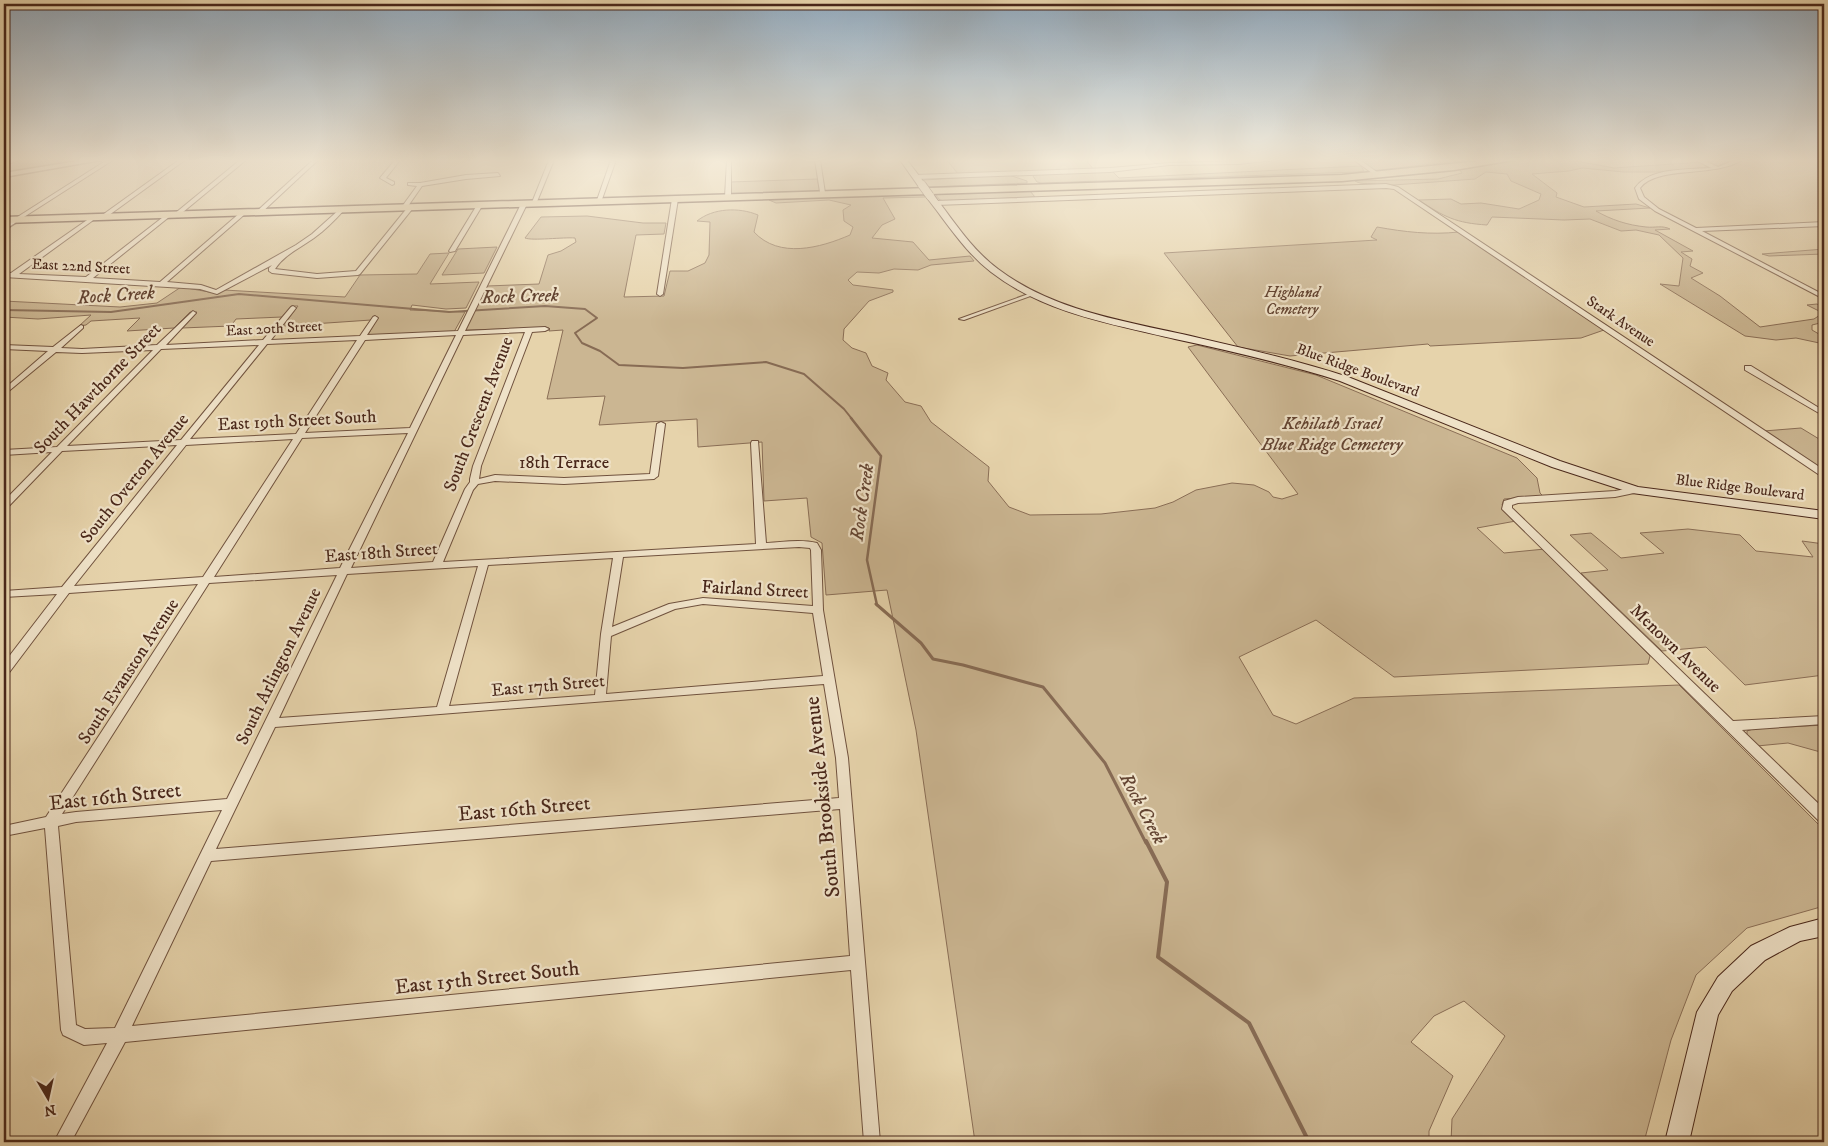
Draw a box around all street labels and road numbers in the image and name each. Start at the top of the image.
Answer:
street label: East 22nd Street [31,254,131,279]
street label: Stark Avenue [1583,292,1659,351]
street label: East 20th Street [225,316,323,341]
street label: South Hawthorne Street [29,318,166,459]
street label: South Crescent Avenue [439,334,519,495]
street label: Blue Ridge Boulevard [1294,339,1422,402]
street label: East 19th Street South [217,406,378,436]
street label: South Overton Avenue [76,409,194,548]
street label: 18th Terrace [519,452,609,474]
street label: Blue Ridge Boulevard [1675,470,1806,505]
street label: East 18th Street [324,538,439,568]
street label: Fairland Street [701,576,809,604]
street label: South Arlington Avenue [231,584,326,749]
street label: South Evanston Avenue [74,595,184,748]
street label: Menown Avenue [1625,600,1726,698]
street label: East 17th Street [490,670,606,702]
street label: South Brookside Avenue [799,695,846,899]
street label: East 16th Street [48,777,183,817]
street label: East 16th Street [457,790,591,828]
street label: East 15th Street South [393,955,581,1001]

